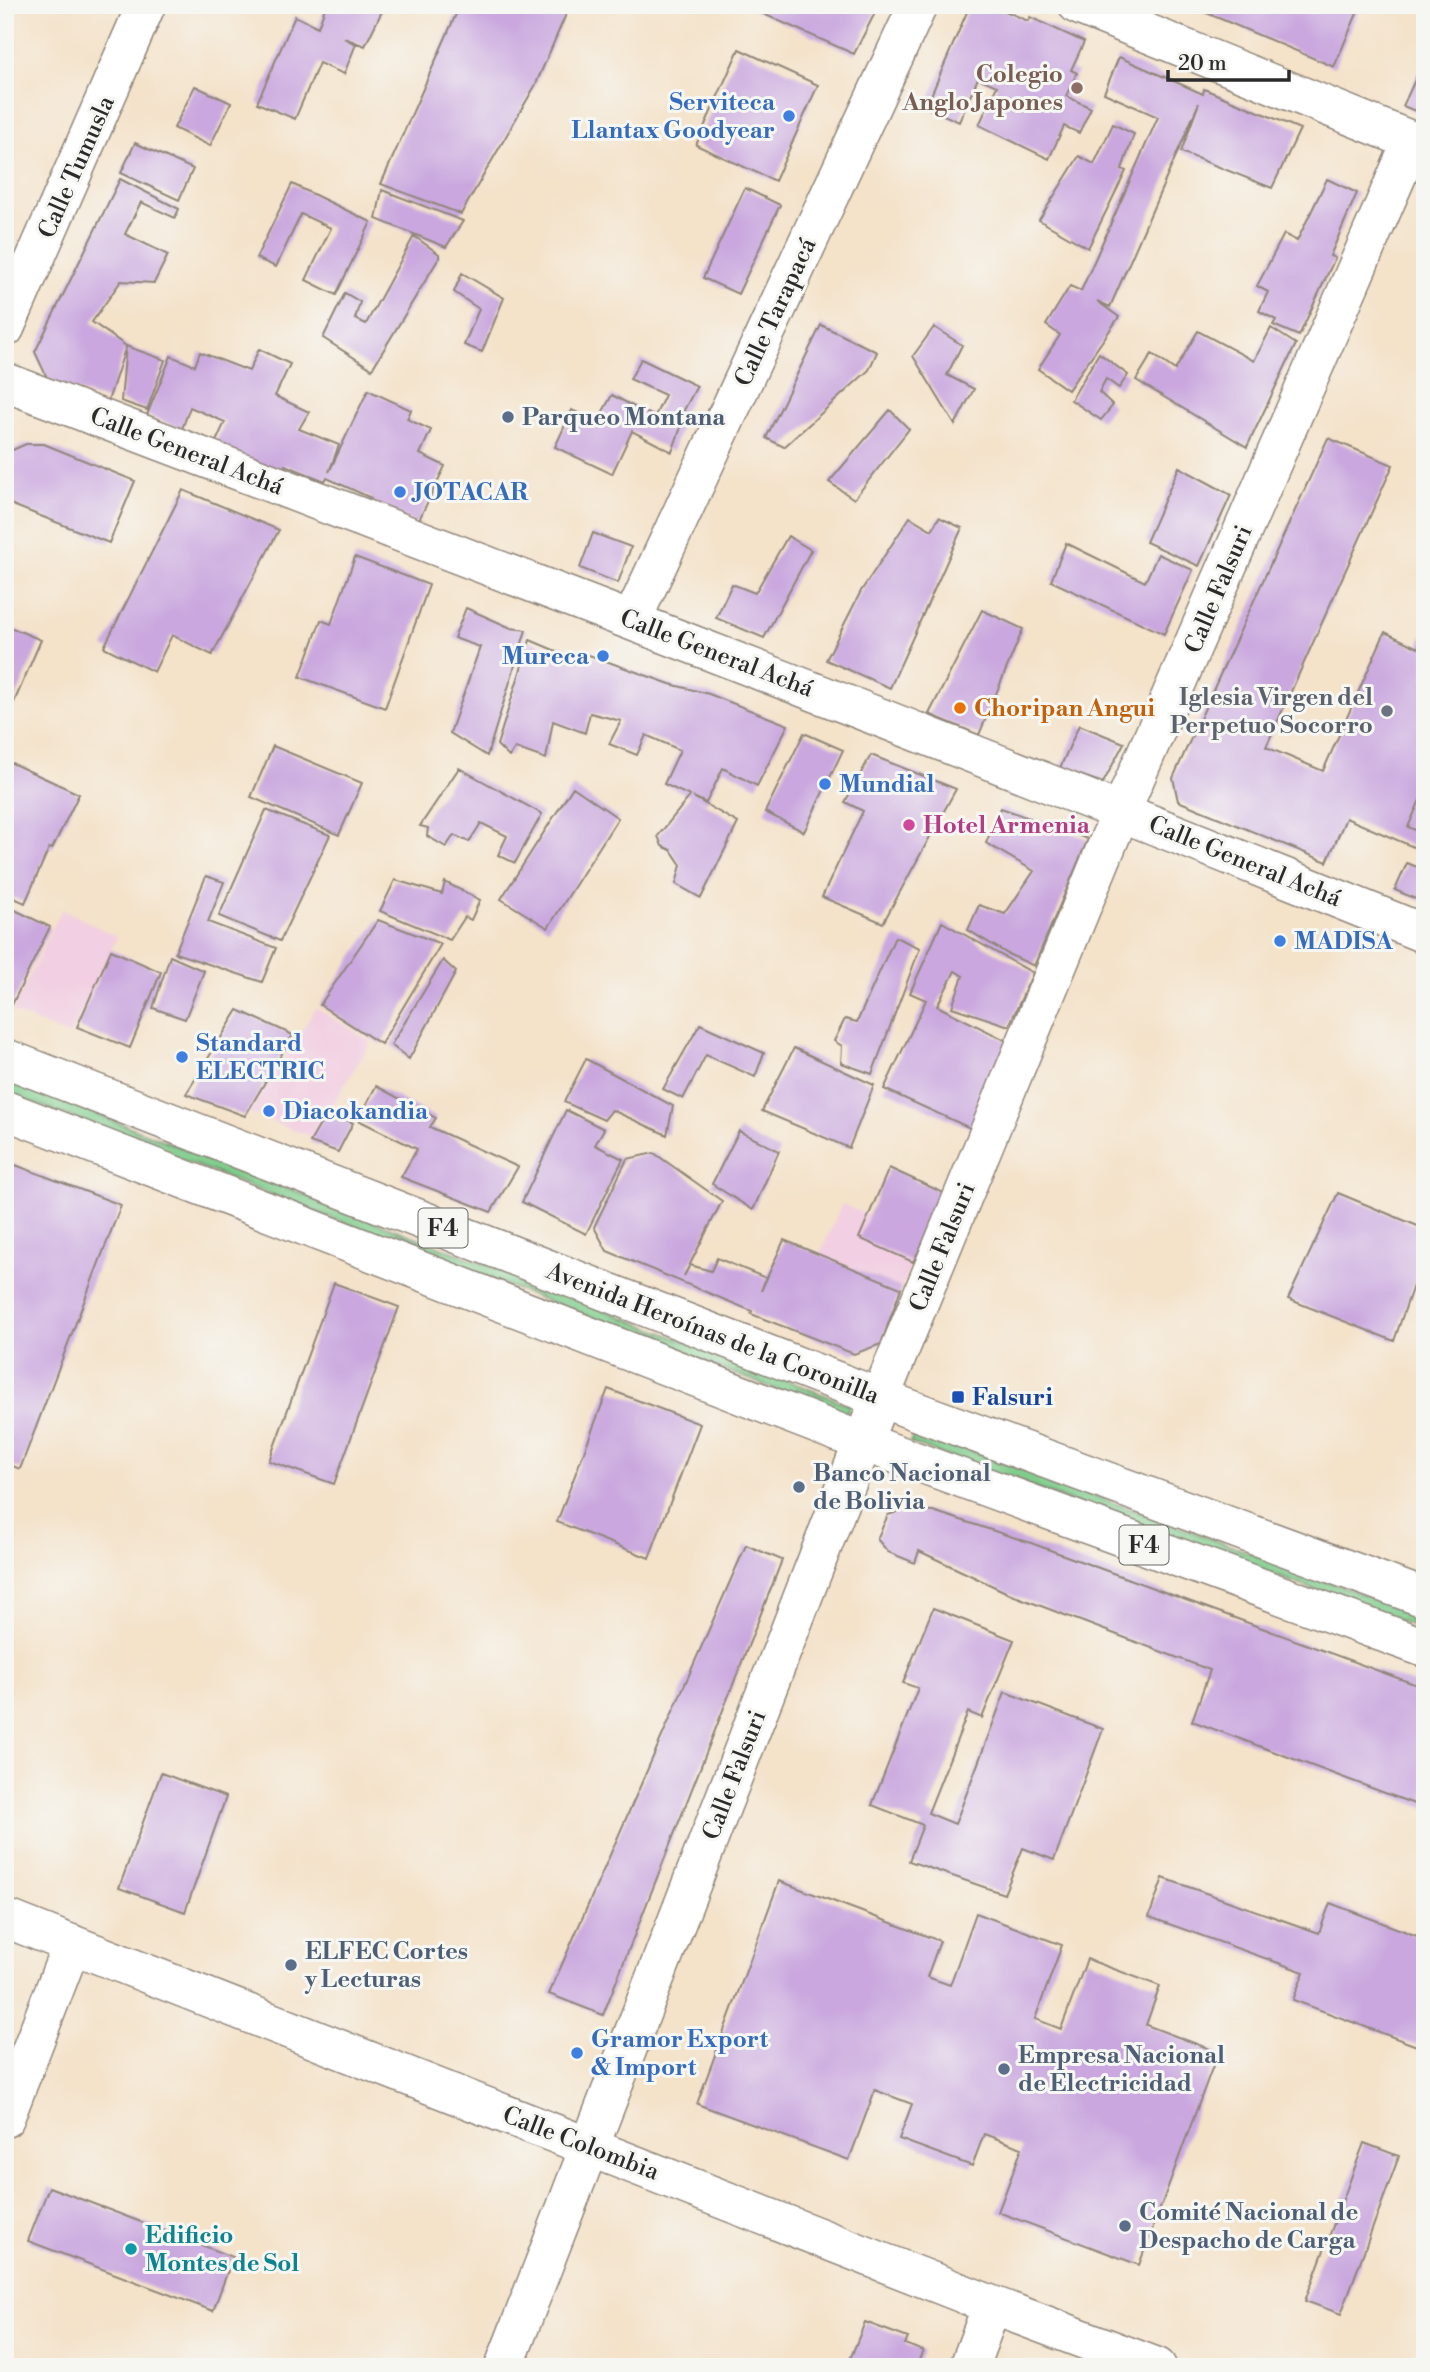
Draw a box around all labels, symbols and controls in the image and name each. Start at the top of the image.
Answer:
scale bar [1168,38,1288,82]
text: 20 m [1178,51,1227,77]
place label: Colegio Anglo Japones [901,60,1063,118]
marker: Colegio Anglo Japones [1069,80,1085,96]
place label: Serviteca Llantax Goodyear [571,88,776,146]
street label: Calle Tumusla [32,91,122,243]
marker: Serviteca Llantax Goodyear [781,108,797,124]
street label: Calle Tarapacá [728,233,824,391]
street label: Calle General Achá [86,401,288,503]
place label: Parqueo Montana [522,403,726,433]
marker: Parqueo Montana [500,409,516,425]
place label: JOTACAR [411,478,529,508]
marker: JOTACAR [392,484,408,500]
street label: Calle Falsuri [1178,521,1259,658]
street label: Calle General Achá [616,603,818,705]
place label: Mureca [502,642,590,672]
marker: Mureca [595,648,611,664]
place label: Iglesia Virgen del Perpetuo Socorro [1170,683,1373,741]
place label: Choripan Angui [974,694,1155,724]
marker: Choripan Angui [952,700,968,716]
marker: Iglesia Virgen del Perpetuo Socorro [1379,703,1395,719]
place label: Mundial [839,770,934,800]
marker: Mundial [817,776,833,792]
street label: Calle General Achá [1144,810,1346,915]
place label: Hotel Armenia [923,811,1091,841]
marker: Hotel Armenia [901,817,917,833]
place label: MADISA [1294,927,1393,957]
marker: MADISA [1272,933,1288,949]
place label: Standard ELECTRIC [196,1029,324,1087]
marker: Standard ELECTRIC [174,1049,190,1065]
place label: Diacokandia [283,1097,429,1127]
marker: Diacokandia [261,1103,277,1119]
street label: Calle Falsuri [903,1178,982,1316]
road number: F4 [418,1208,467,1247]
street label: Avenida Heroínas de la Coronilla [541,1256,884,1412]
place label: Falsuri [972,1383,1053,1413]
marker: Falsuri [950,1389,966,1405]
place label: Banco Nacional de Bolivia [813,1459,991,1517]
marker: Banco Nacional de Bolivia [791,1479,807,1495]
road number: F4 [1120,1526,1168,1564]
street label: Calle Falsuri [696,1706,773,1844]
place label: ELFEC Cortes y Lecturas [304,1937,468,1995]
marker: ELFEC Cortes y Lecturas [283,1957,299,1973]
place label: Gramor Export & Import [591,2025,769,2083]
place label: Empresa Nacional de Electricidad [1018,2041,1225,2099]
marker: Gramor Export & Import [569,2045,585,2061]
marker: Empresa Nacional de Electricidad [996,2061,1012,2077]
street label: Calle Colombia [498,2100,664,2188]
place label: Comité Nacional de Despacho de Carga [1139,2198,1358,2256]
marker: Comité Nacional de Despacho de Carga [1117,2218,1133,2234]
place label: Edificio Montes de Sol [145,2221,299,2279]
marker: Edificio Montes de Sol [123,2241,139,2257]

